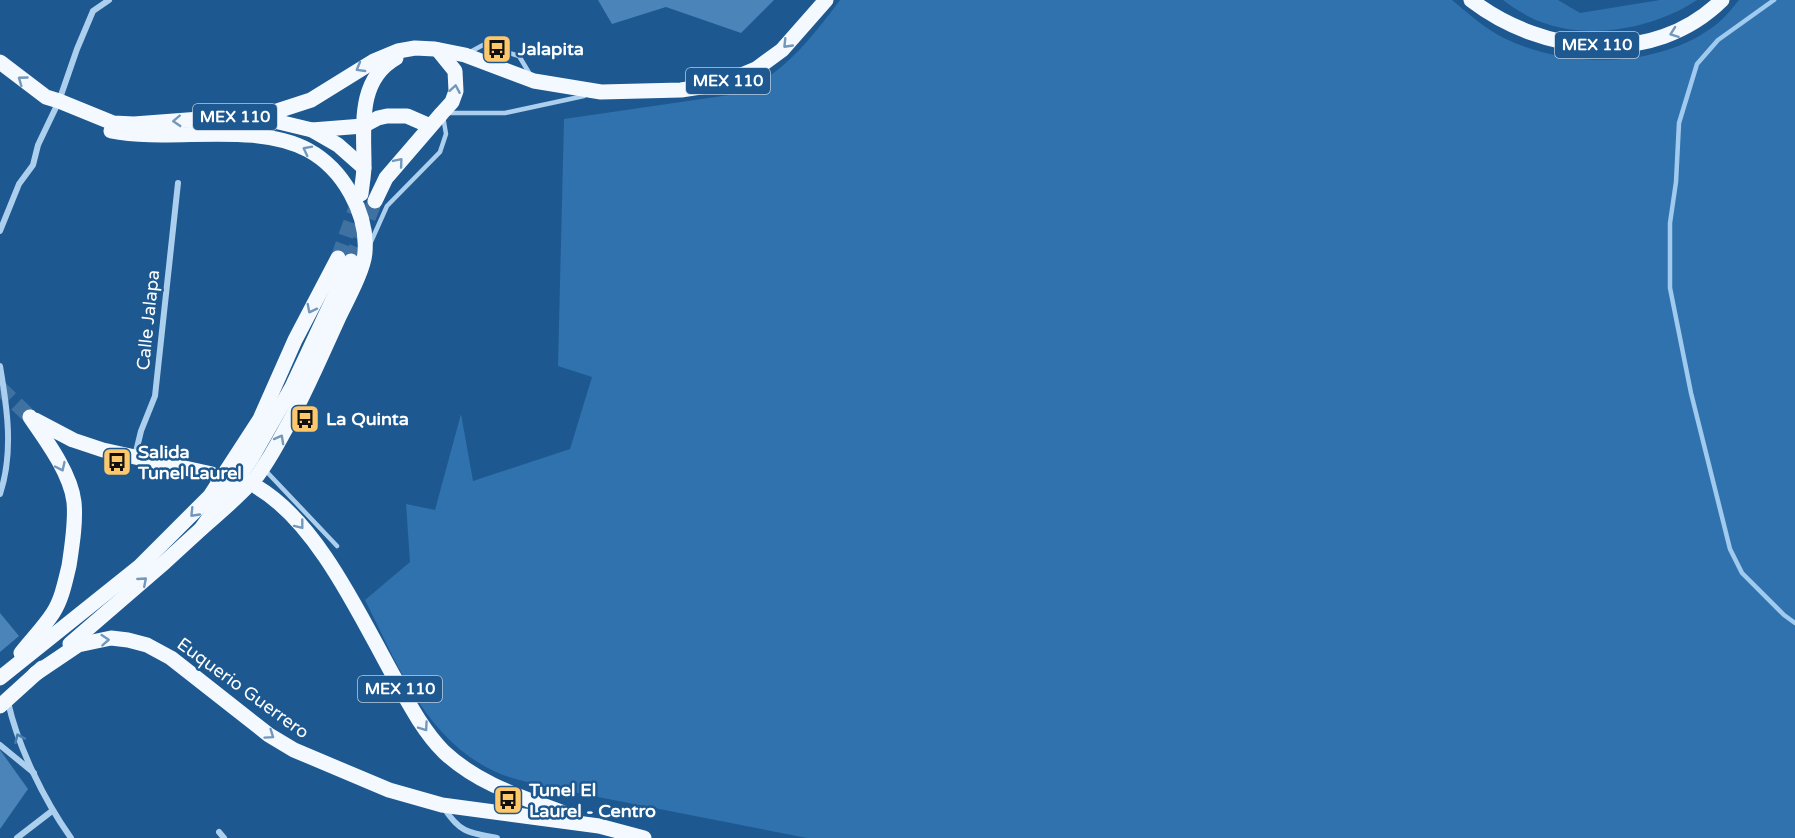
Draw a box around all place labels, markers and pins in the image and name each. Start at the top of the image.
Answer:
bus stop icon: Jalapita [481,33,513,65]
place label: Jalapita [517,38,584,60]
bus stop icon: La Quinta [289,403,321,435]
place label: La Quinta [326,408,409,430]
place label: Salida Tunel Laurel [137,441,242,484]
bus stop icon: Salida Tunel Laurel [101,446,133,478]
place label: Tunel El Laurel - Centro [528,779,656,822]
bus stop icon: Tunel El Laurel - Centro [492,784,524,816]

